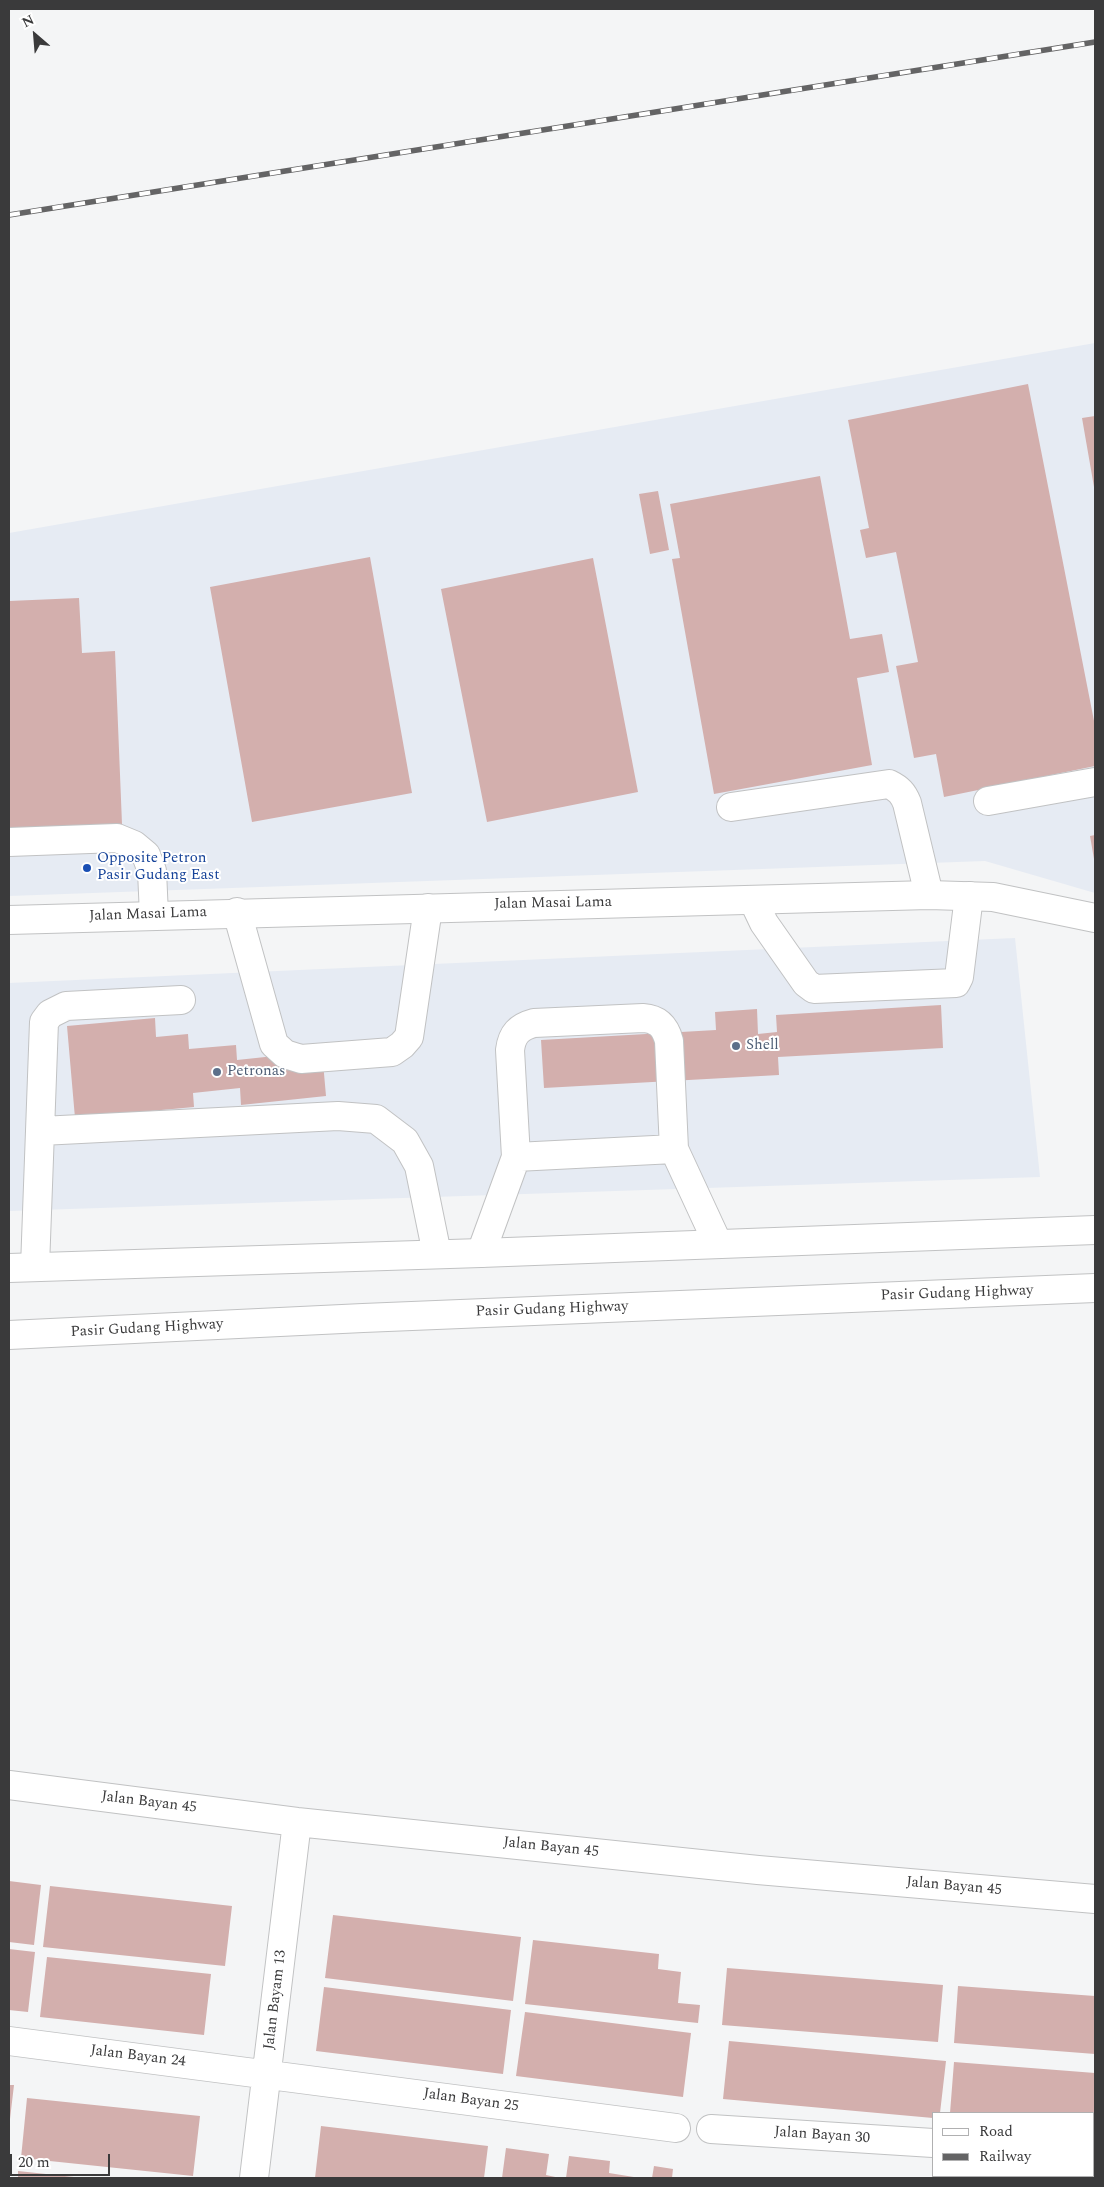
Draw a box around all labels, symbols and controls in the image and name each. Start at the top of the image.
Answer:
text: N [18,9,38,33]
north arrow [10,10,60,60]
place label: Opposite Petron Pasir Gudang East [97,850,219,885]
marker: Opposite Petron Pasir Gudang East [81,862,93,874]
street label: Jalan Masai Lama [494,894,612,914]
street label: Jalan Masai Lama [89,904,207,926]
place label: Shell [746,1037,779,1055]
marker: Shell [730,1040,742,1052]
place label: Petronas [227,1063,286,1081]
marker: Petronas [211,1066,223,1078]
street label: Pasir Gudang Highway [880,1282,1034,1306]
street label: Pasir Gudang Highway [475,1298,629,1322]
street label: Pasir Gudang Highway [70,1316,224,1342]
street label: Jalan Bayan 45 [100,1788,198,1818]
street label: Jalan Bayan 45 [502,1834,600,1862]
street label: Jalan Bayan 45 [905,1874,1003,1900]
street label: Jalan Bayam 13 [261,1949,291,2051]
street label: Jalan Bayan 24 [89,2042,187,2072]
street label: Jalan Bayan 25 [422,2085,520,2117]
legend [932,2112,1094,2177]
text: Road [979,2120,1013,2143]
street label: Jalan Bayan 30 [773,2124,871,2148]
scale bar [12,2144,112,2176]
text: Railway [979,2145,1031,2168]
text: 20 m [18,2151,50,2174]

